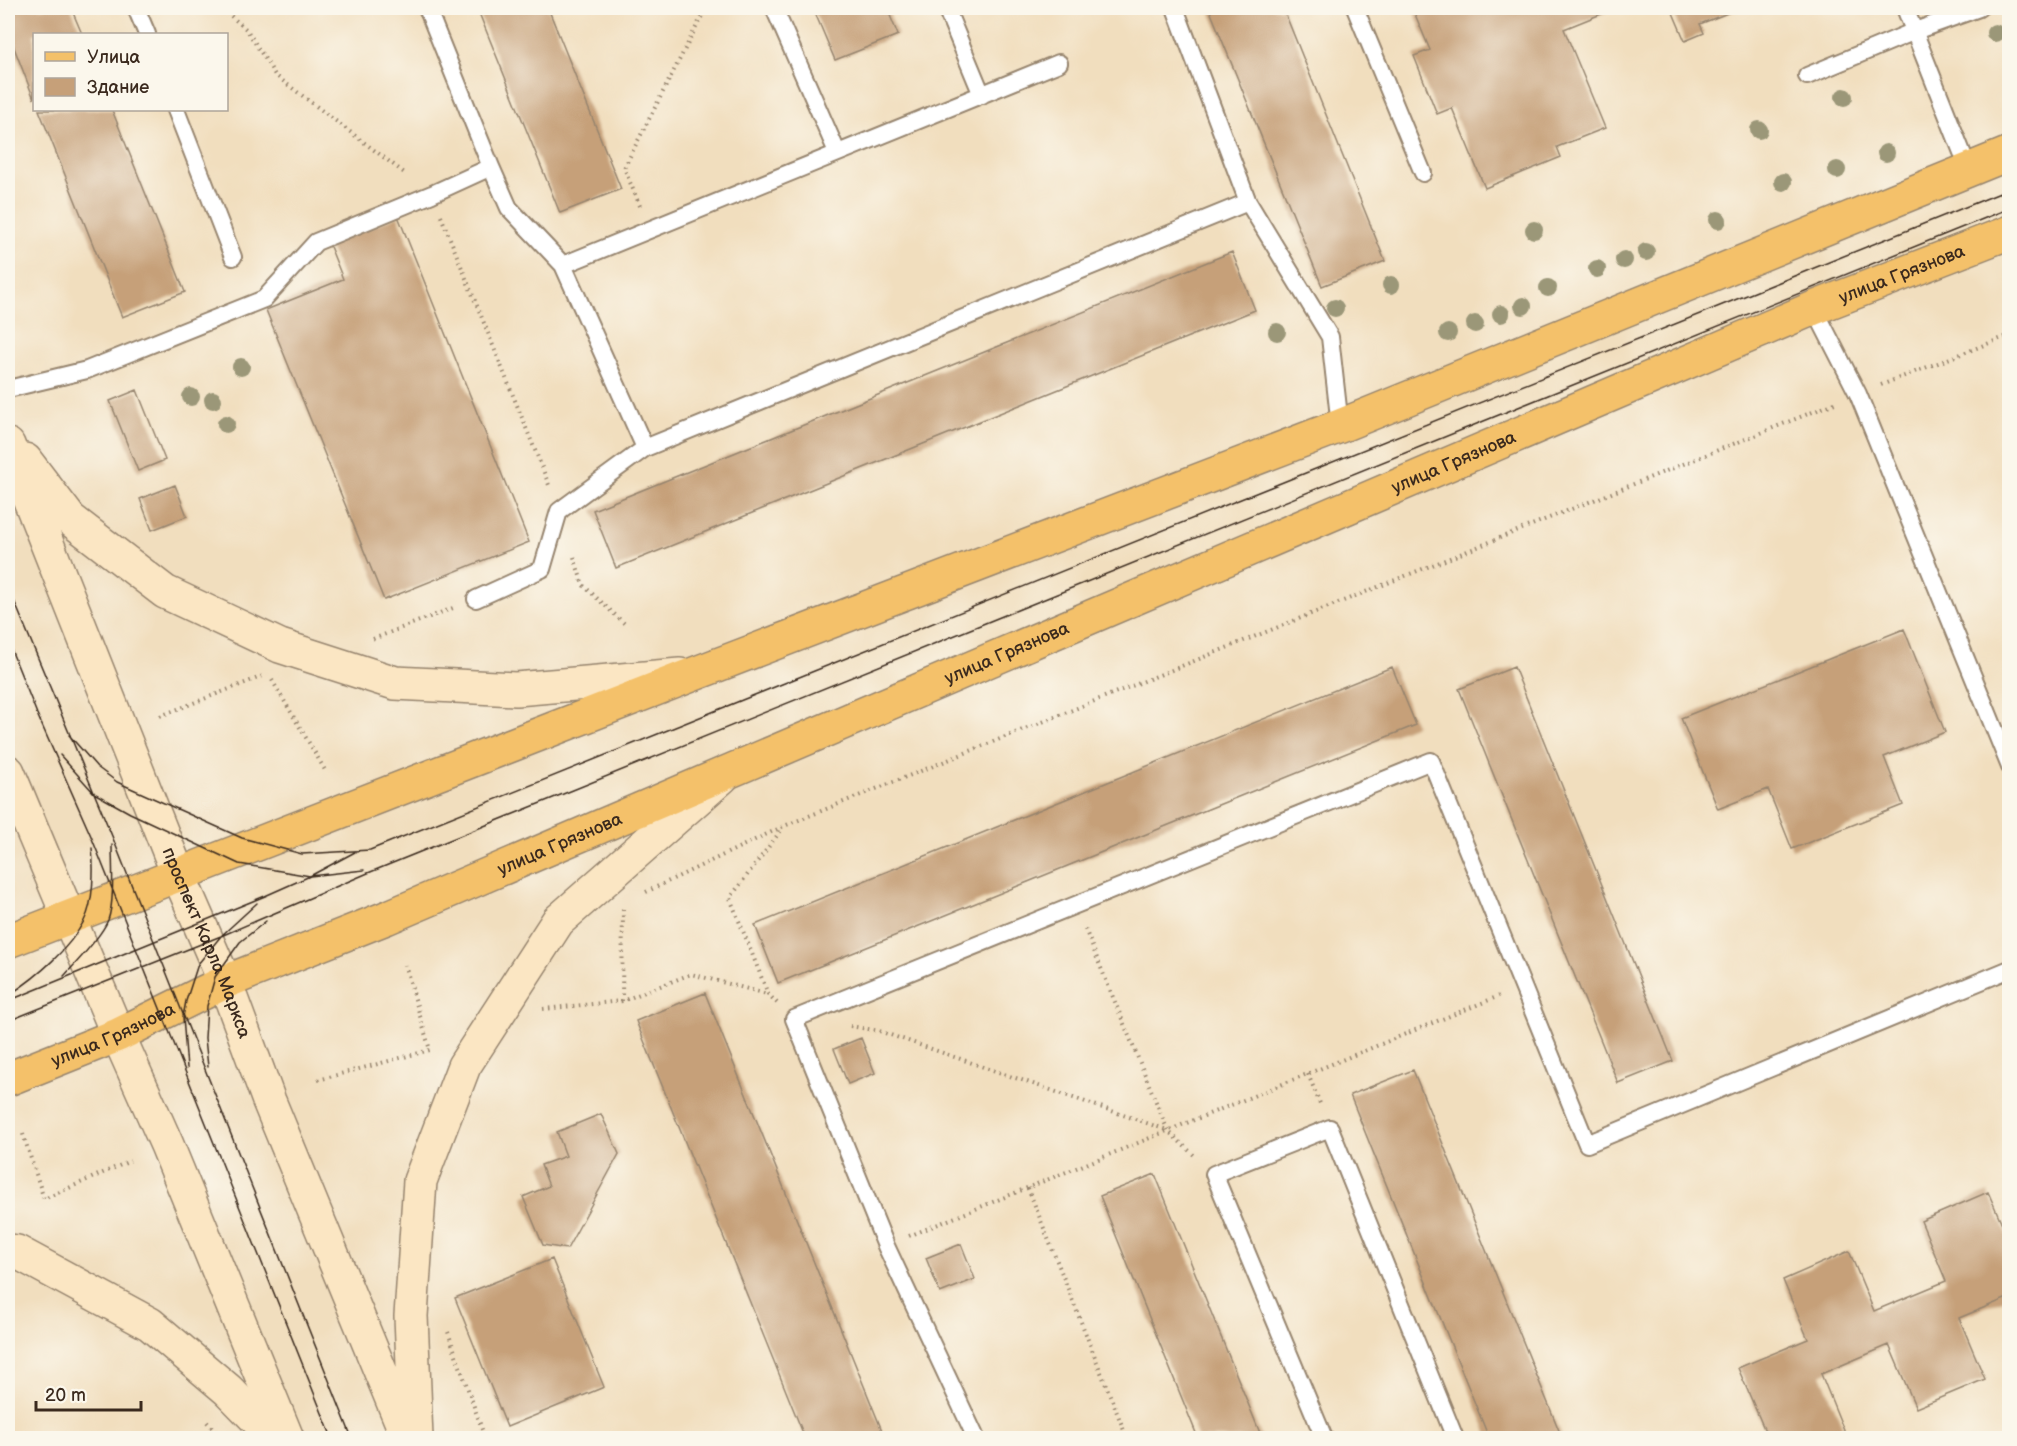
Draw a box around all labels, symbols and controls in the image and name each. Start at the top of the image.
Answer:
legend [33,33,228,111]
text: Улица [87,47,141,68]
text: Здание [87,77,149,98]
street label: улица Грязнова [1836,240,1968,308]
street label: улица Грязнова [1388,426,1519,498]
street label: улица Грязнова [941,617,1072,689]
street label: улица Грязнова [495,808,626,880]
street label: проспект Карла Маркса [158,844,255,1042]
street label: улица Грязнова [48,998,179,1072]
scale bar [36,1374,141,1412]
text: 20 m [45,1385,86,1406]

